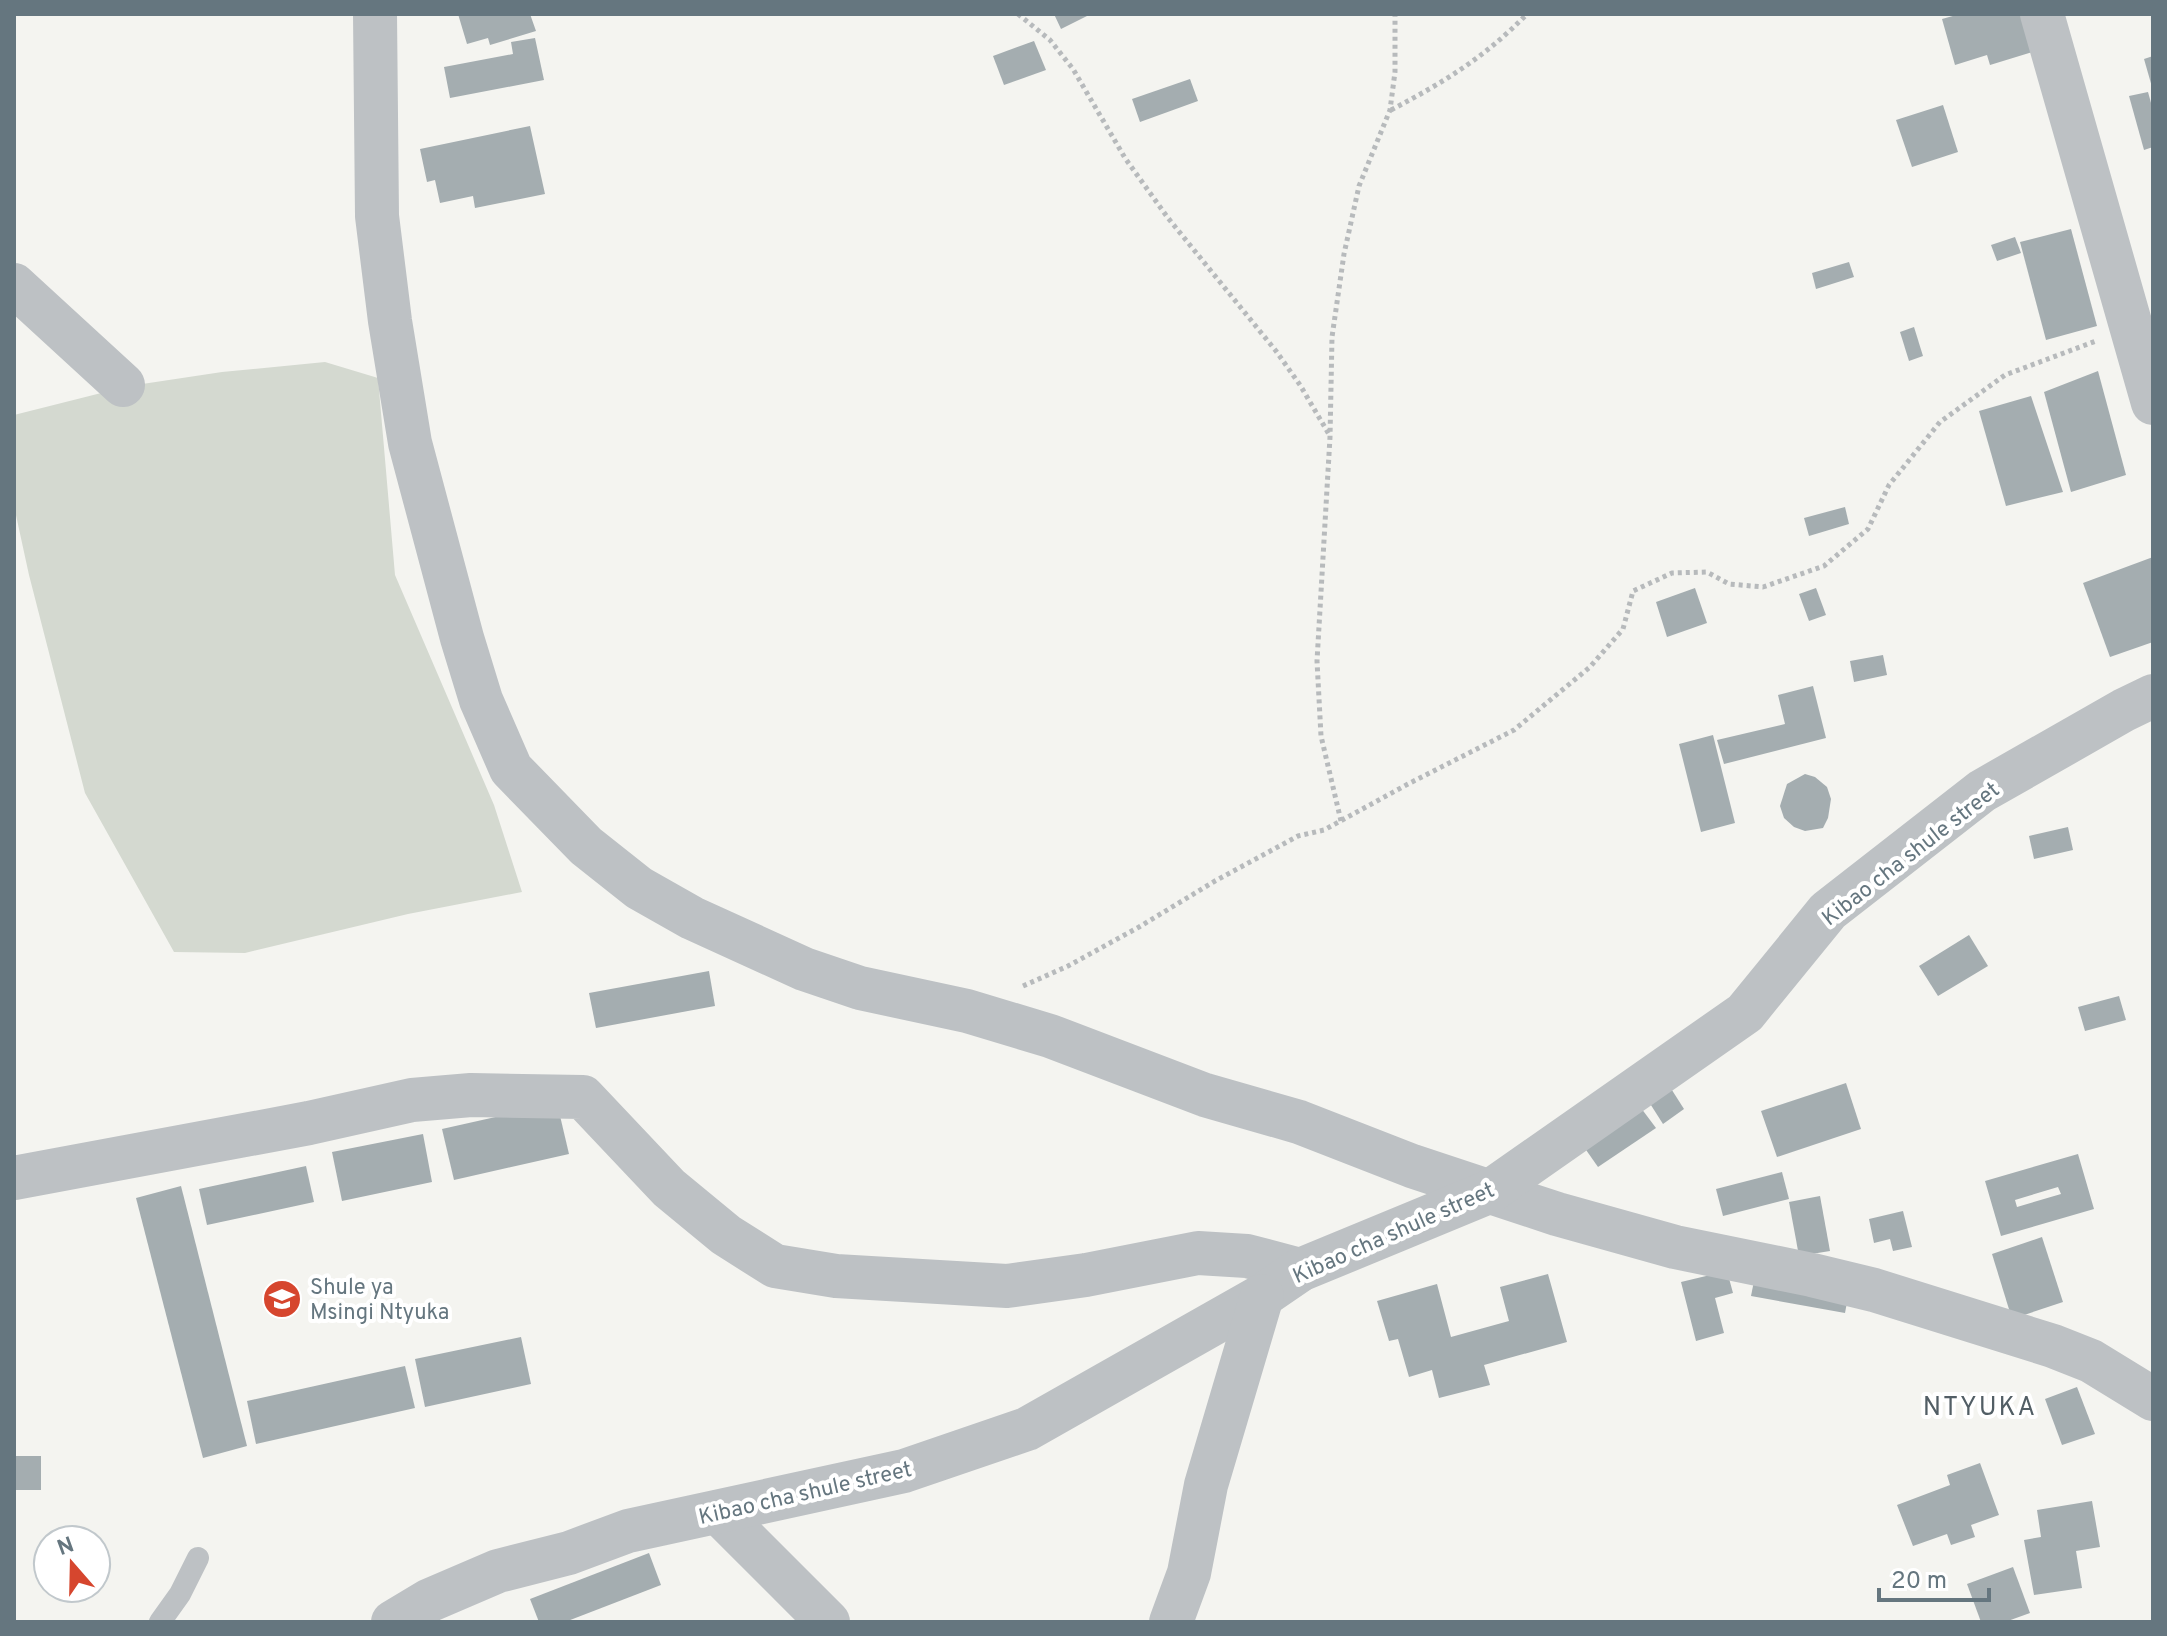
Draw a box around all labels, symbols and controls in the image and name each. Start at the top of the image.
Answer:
street label: Kibao cha shule street [1817,777,2006,933]
street label: Kibao cha shule street [1289,1178,1499,1291]
place label: Shule ya Msingi Ntyuka [310,1275,449,1327]
school or university icon: Shule ya Msingi Ntyuka [261,1278,303,1320]
district label: NTYUKA [1923,1392,2037,1425]
street label: Kibao cha shule street [696,1457,915,1532]
north arrow [32,1524,112,1604]
text: N [54,1532,78,1563]
scale bar [1879,1552,1989,1602]
text: 20 m [1891,1567,1947,1597]

